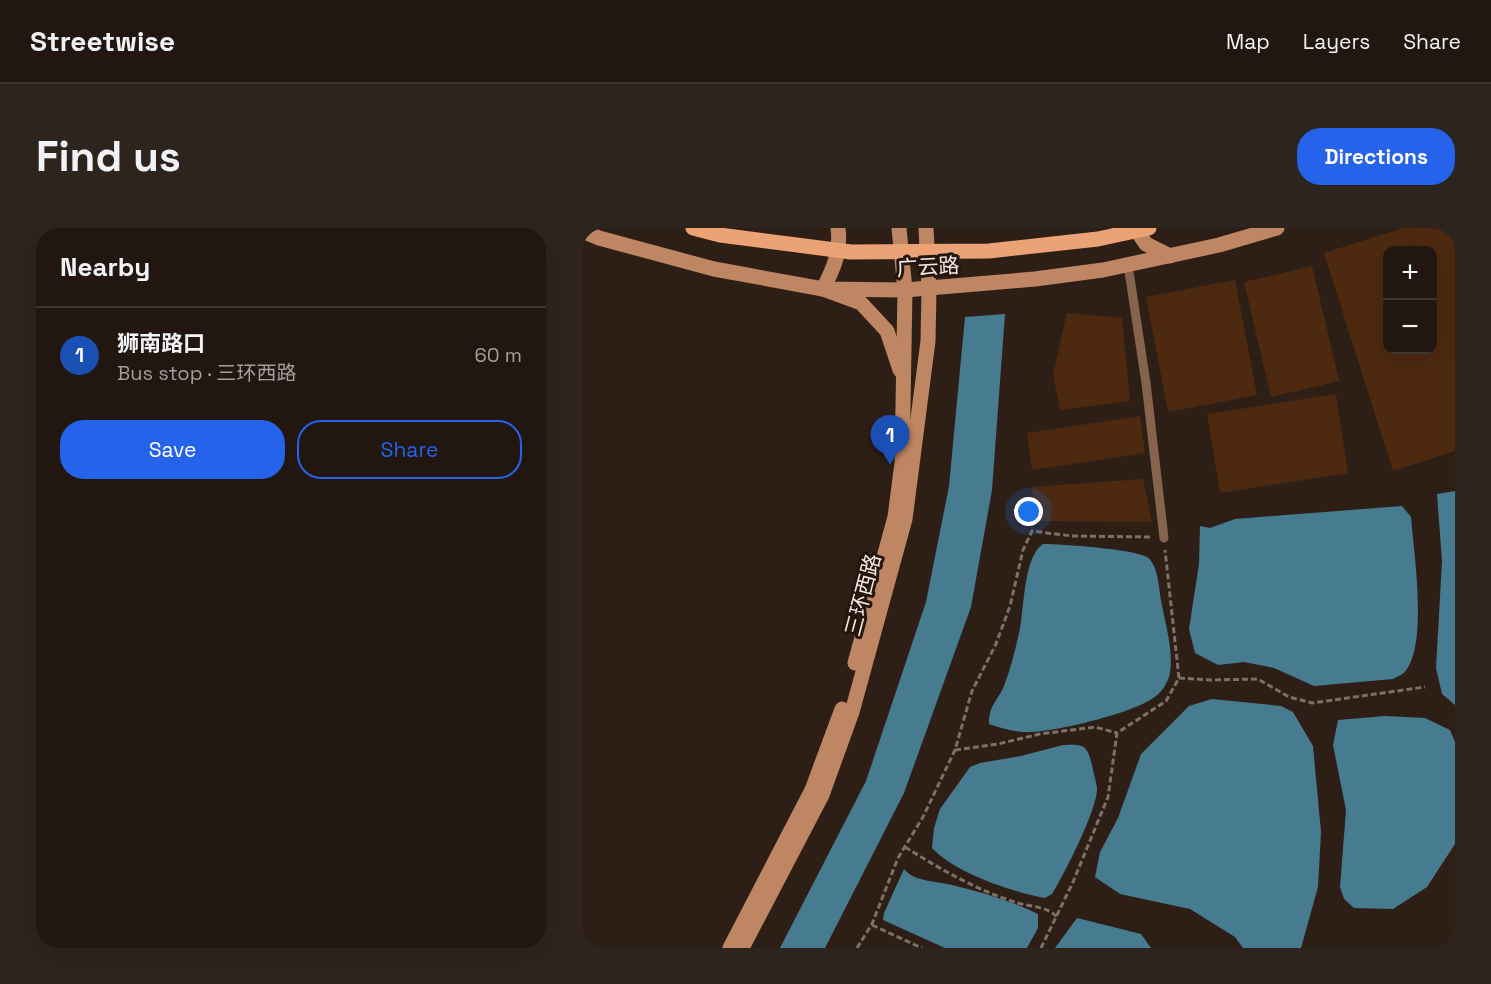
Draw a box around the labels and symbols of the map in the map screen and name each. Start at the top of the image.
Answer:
street label: 广云路 [896,251,960,282]
pin: 1 [870,416,910,465]
your location [1014,497,1043,526]
street label: 三环西路 [839,551,886,639]

